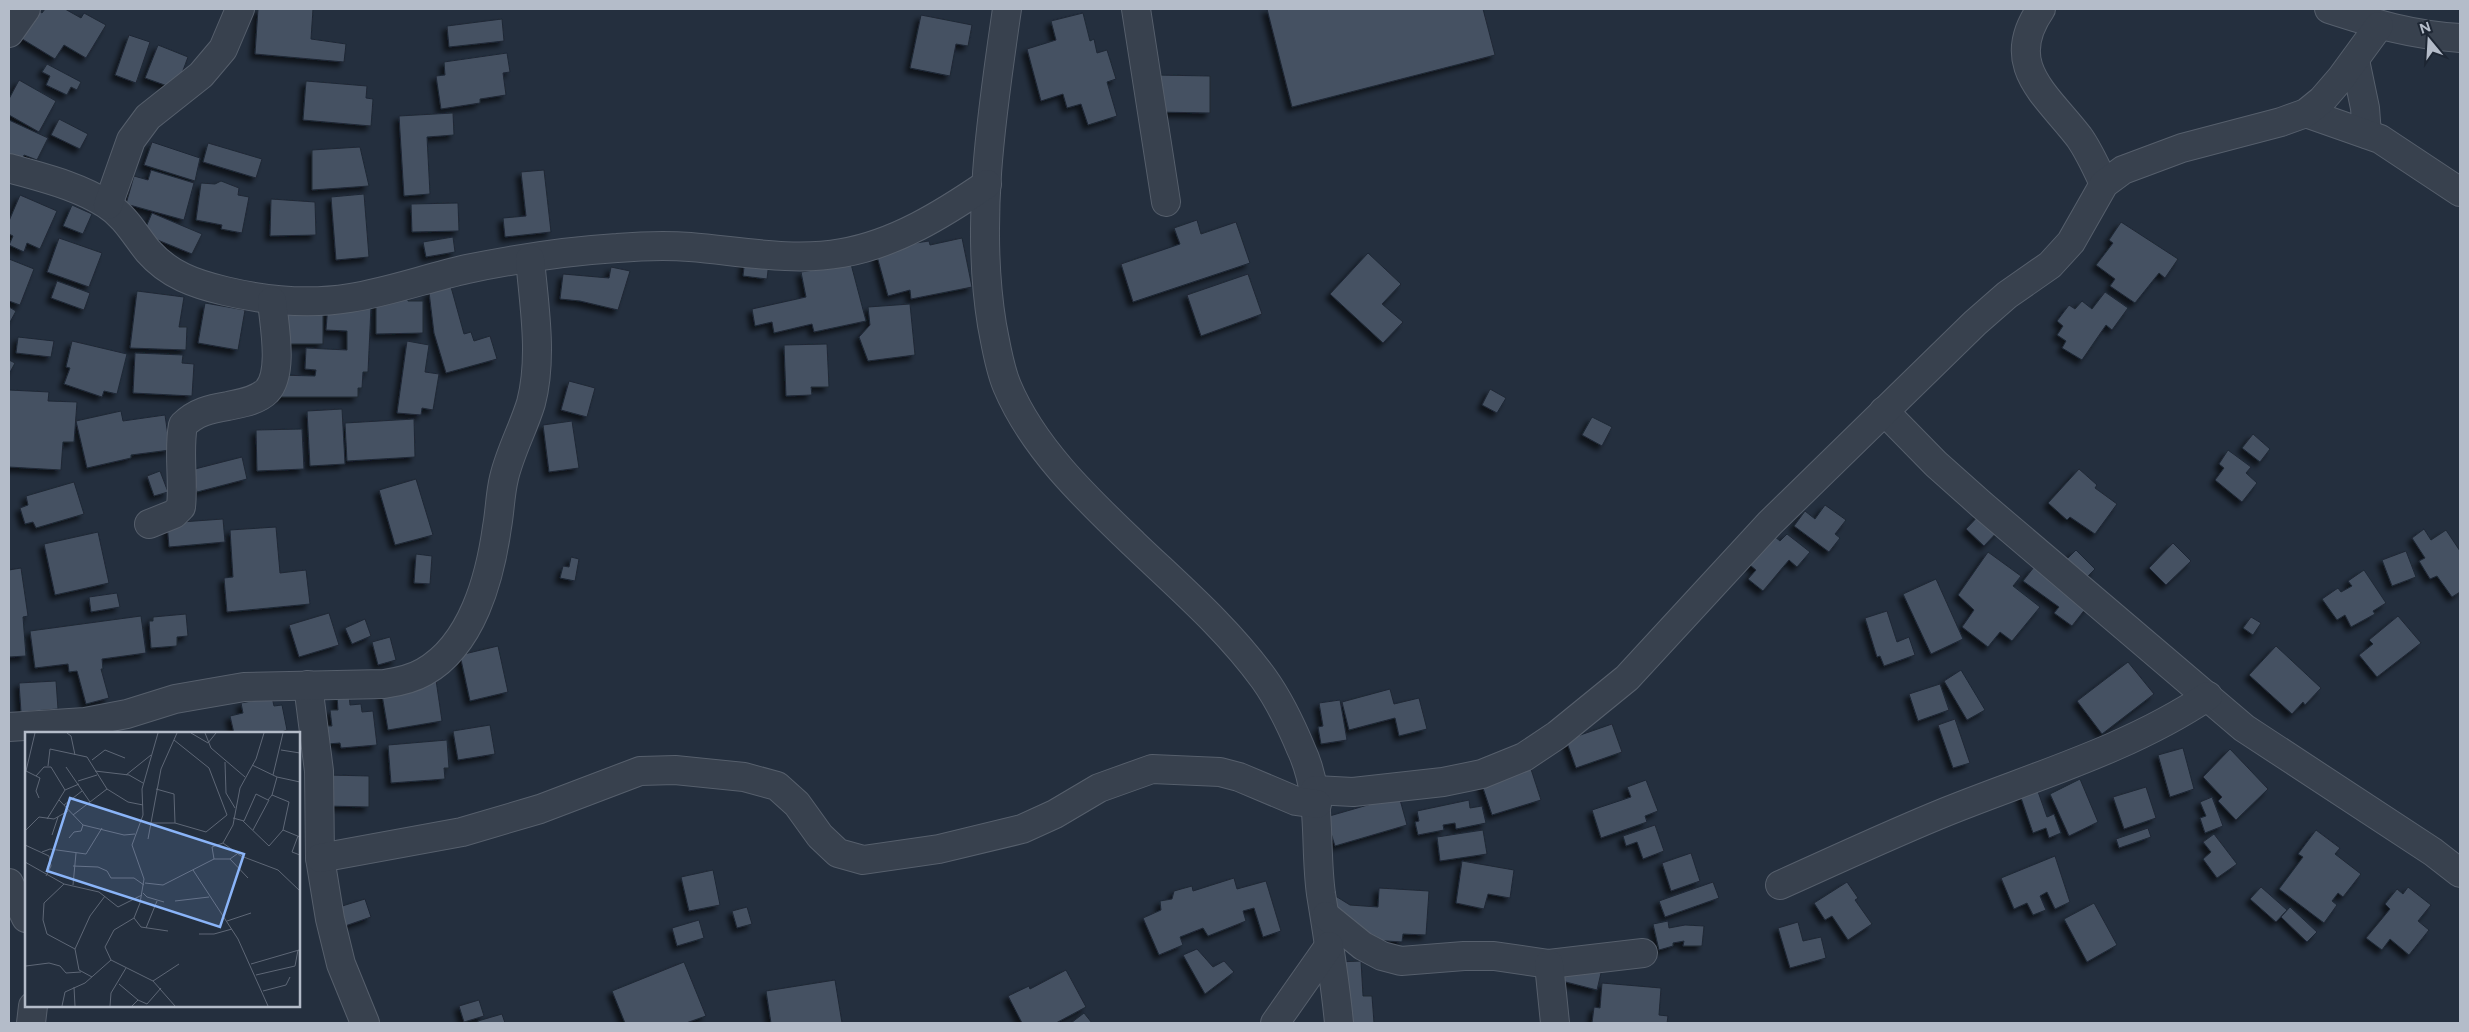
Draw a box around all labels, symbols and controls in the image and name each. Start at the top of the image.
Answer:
north arrow [2404,15,2454,65]
text: N [2417,18,2433,38]
inset map [25,732,300,1007]

